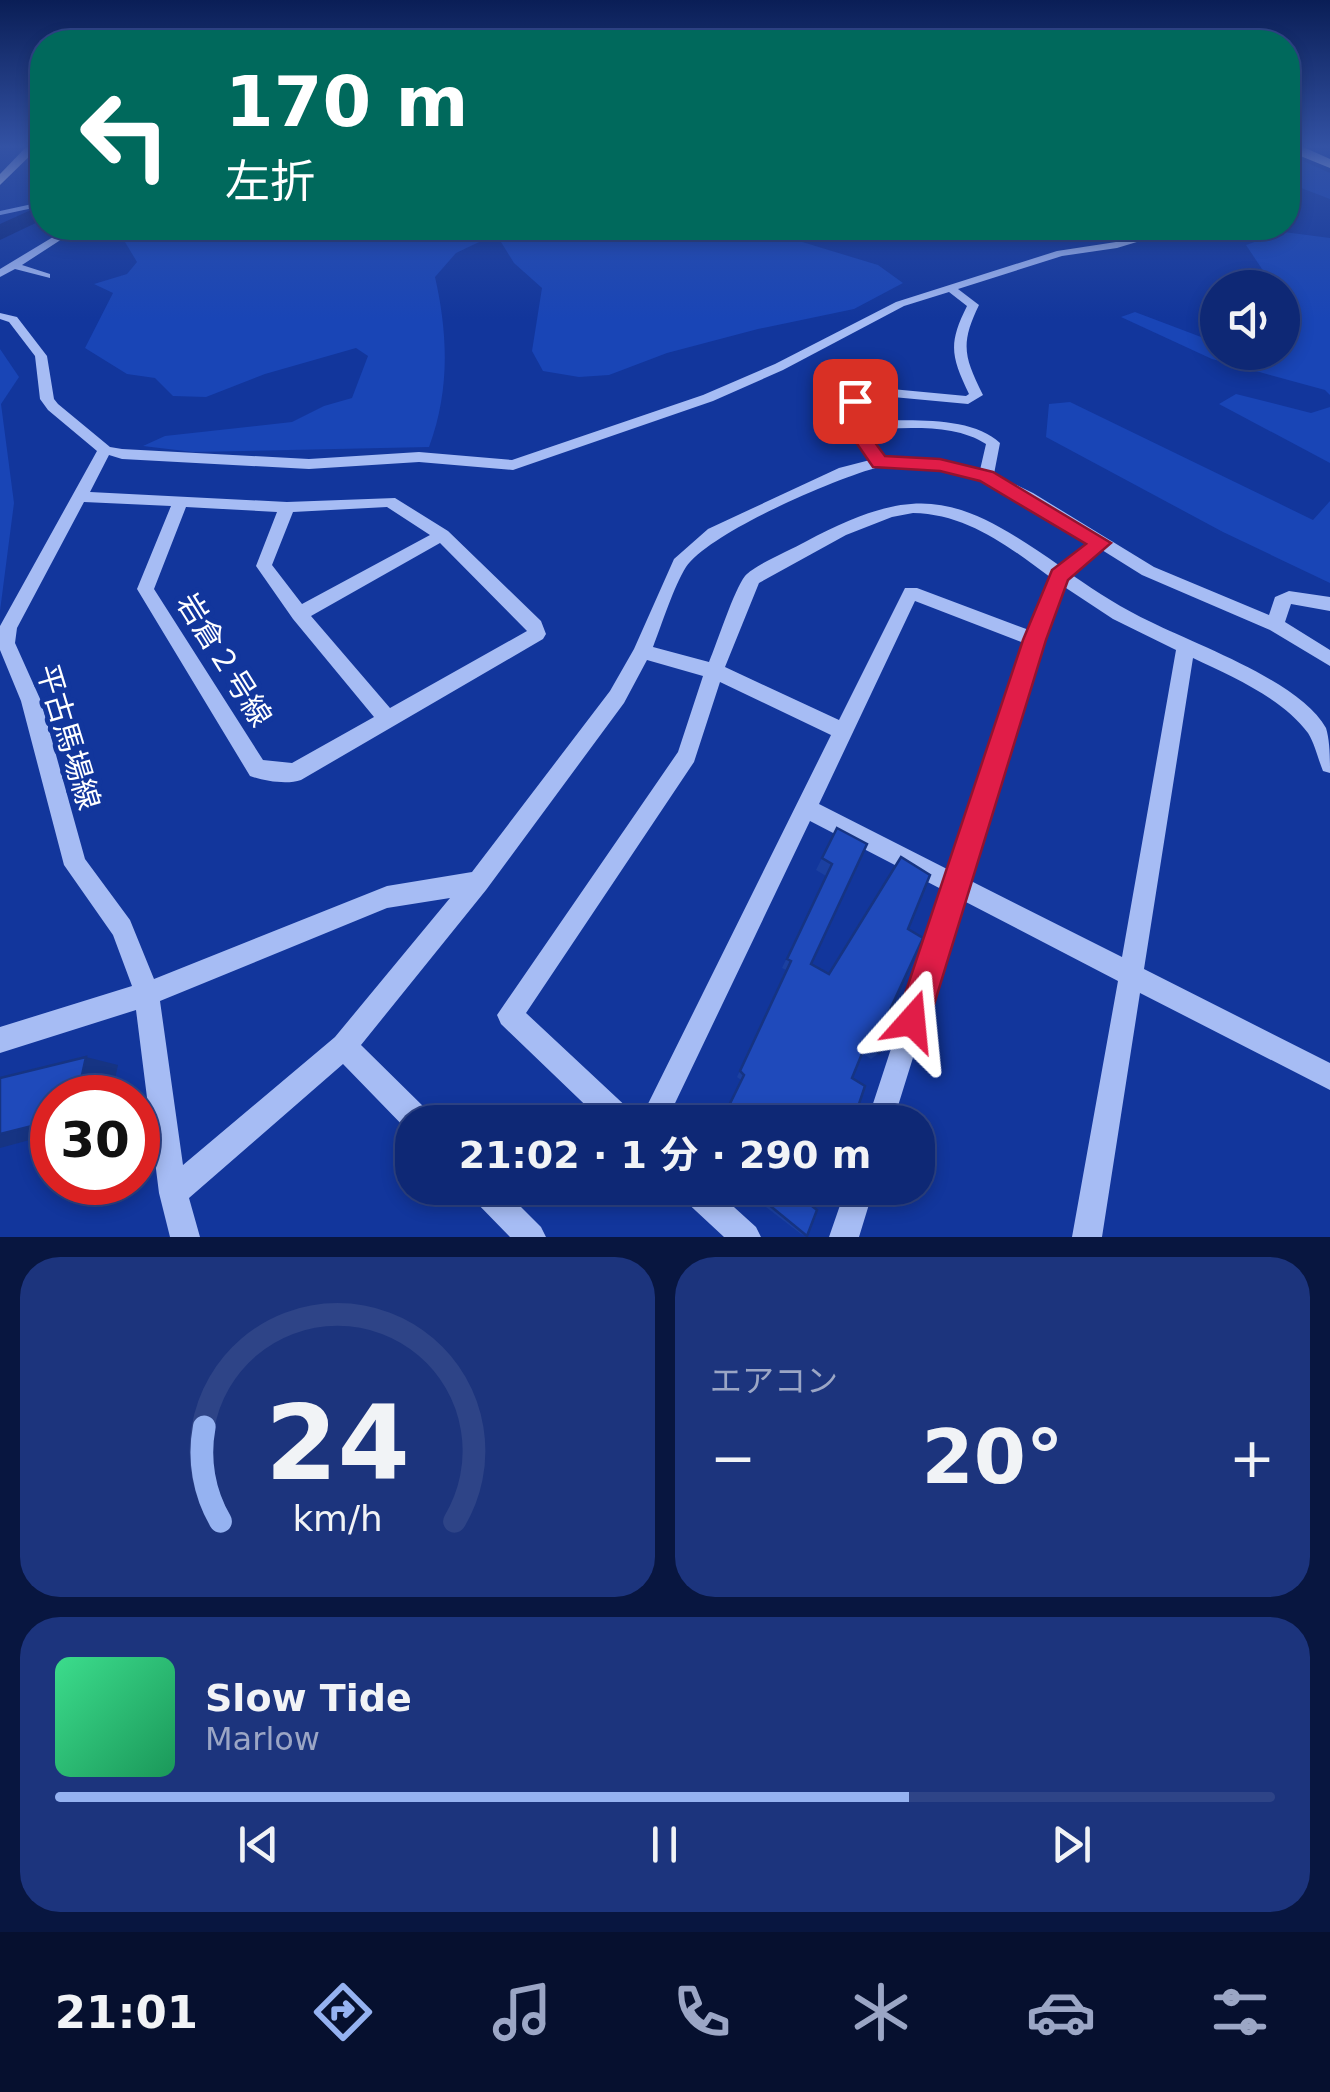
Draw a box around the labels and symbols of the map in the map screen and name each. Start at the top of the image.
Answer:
pin [813,359,898,444]
street label: 岩倉２号線 [170,587,279,733]
street label: 平古馬場線 [30,660,107,814]
position arrow [860,969,964,1073]
speed limit sign: 30 [30,1075,160,1205]

